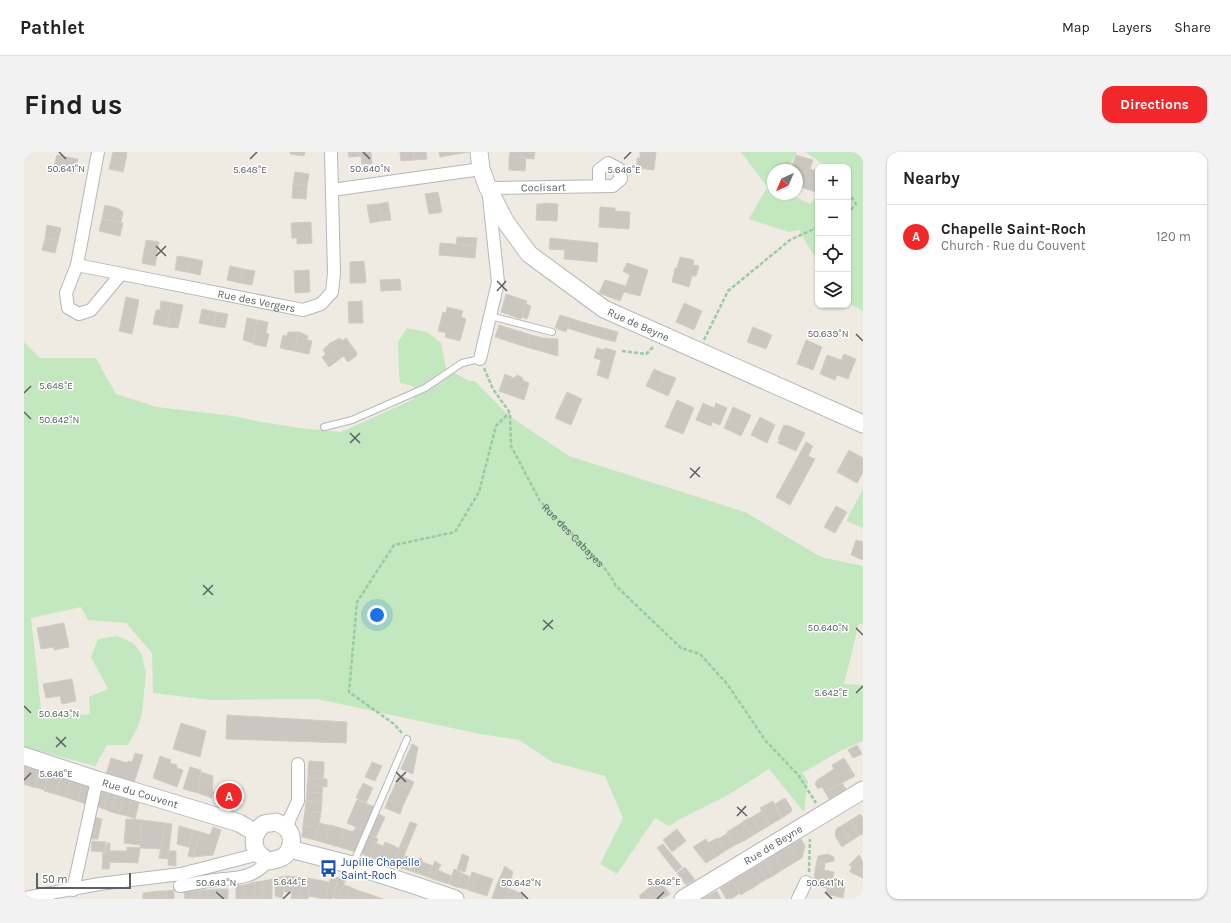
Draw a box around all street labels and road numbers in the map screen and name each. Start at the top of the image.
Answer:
street label: Coclisart [521,180,566,194]
street label: Rue des Vergers [216,287,297,315]
street label: Rue de Beyne [605,305,672,344]
street label: Rue des Cabayes [539,500,607,570]
street label: Rue du Couvent [101,775,180,811]
street label: Rue de Beyne [741,822,805,867]

